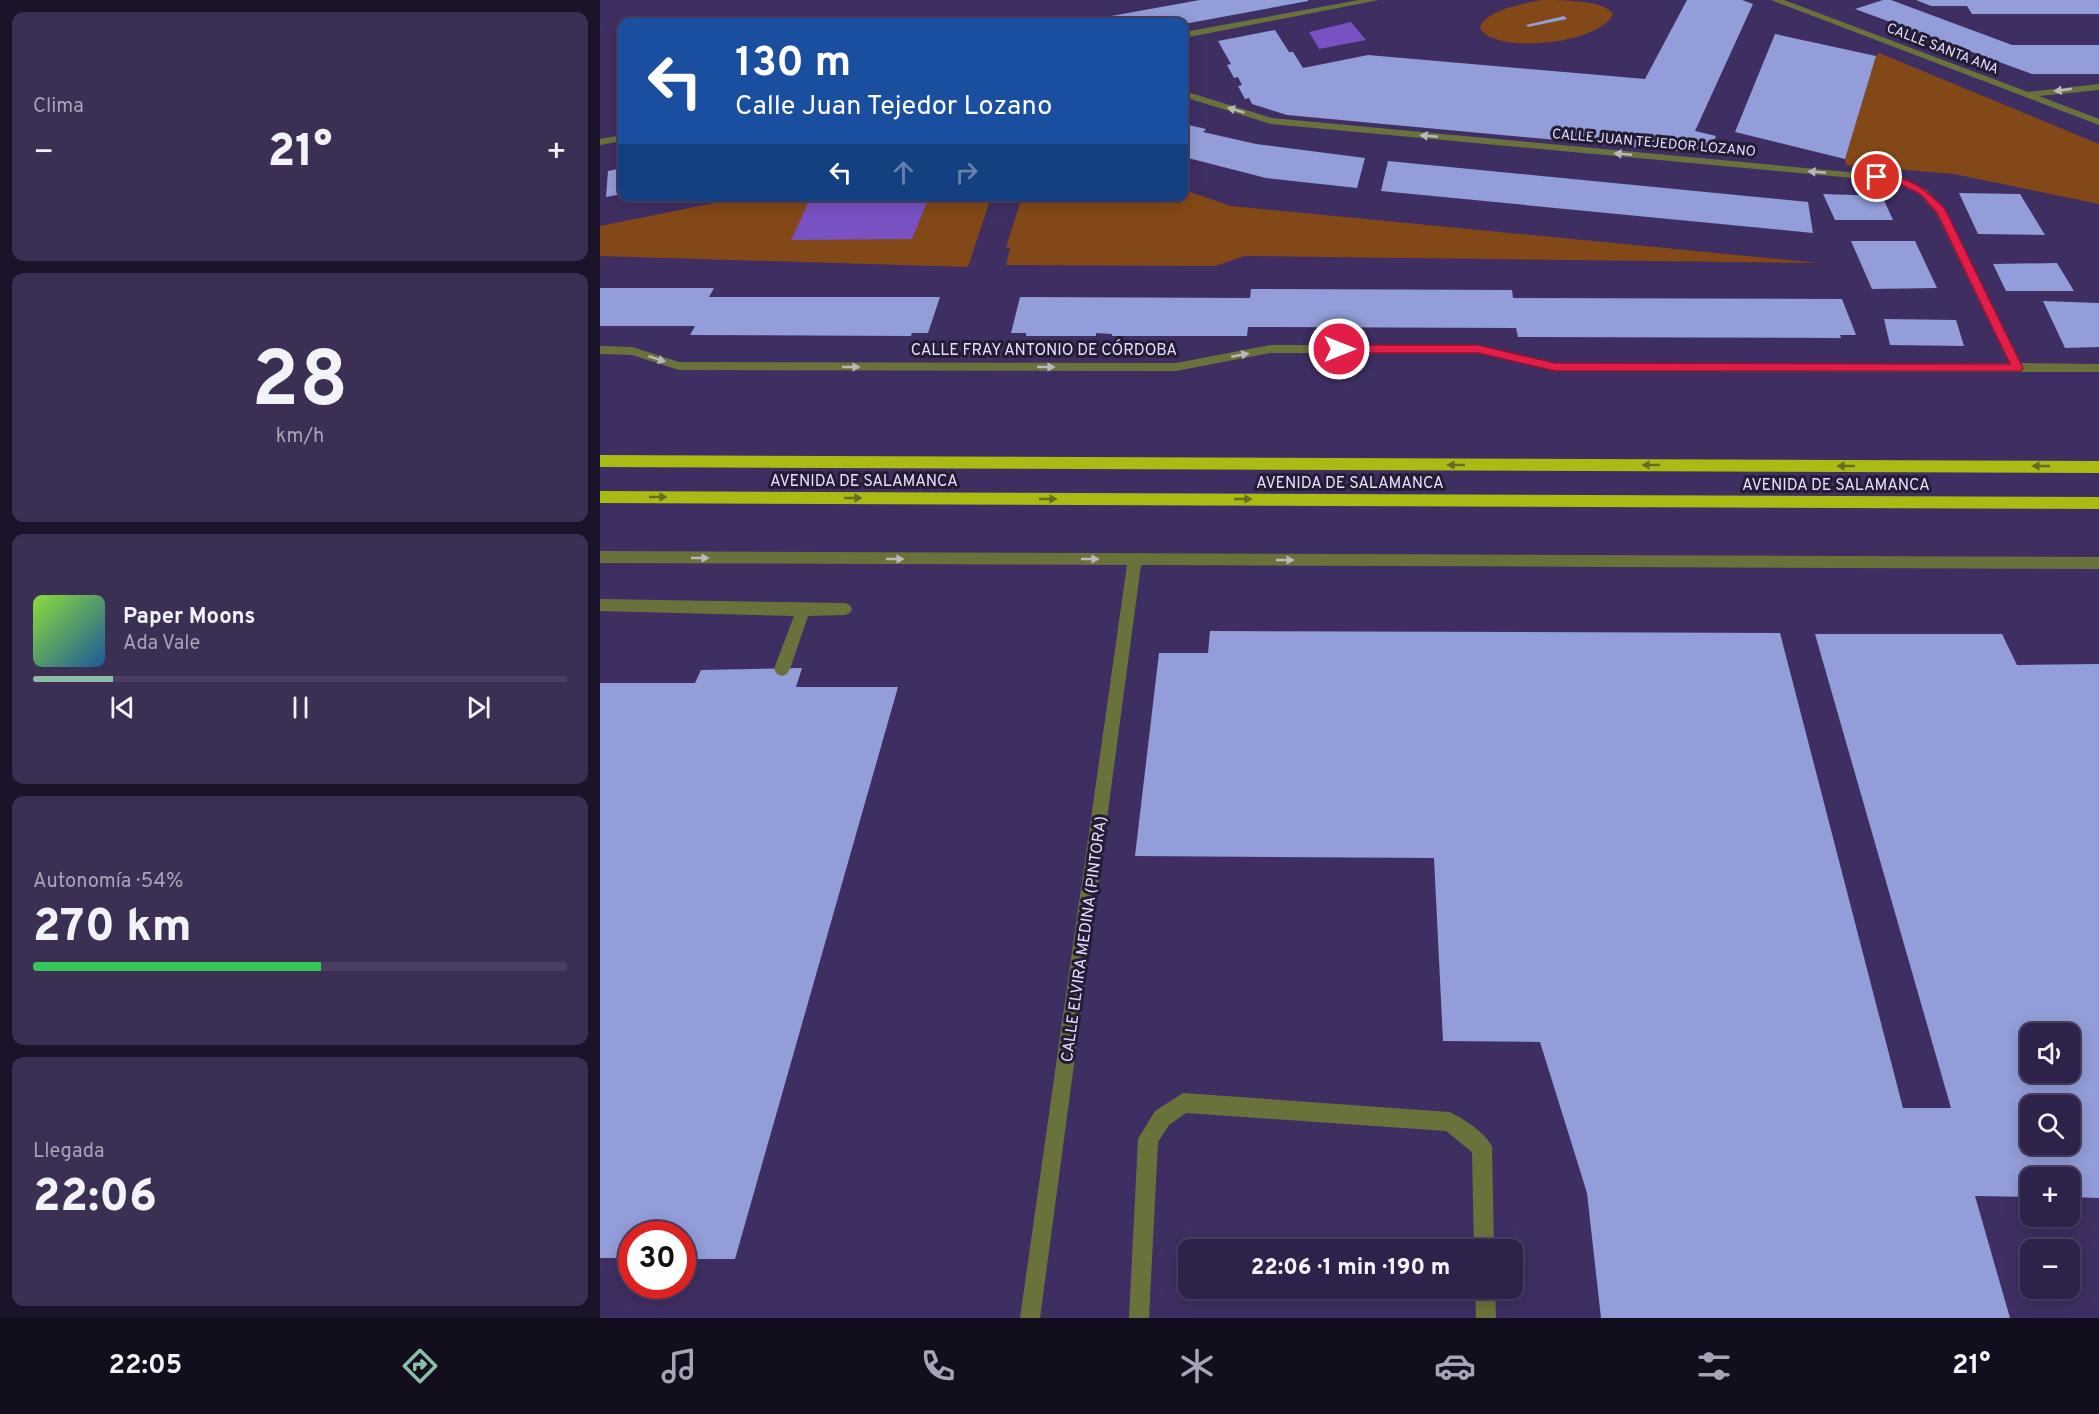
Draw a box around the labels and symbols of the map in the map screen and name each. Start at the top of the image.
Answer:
street label: CALLE SANTA ANA [1884,20,2001,79]
one-way arrow [2053,85,2072,95]
one-way arrow [1227,105,1245,114]
street label: CALLE JUAN TEJEDOR LOZANO [1551,126,1757,161]
one-way arrow [1419,131,1438,141]
one-way arrow [1613,149,1632,159]
pin [1851,151,1902,202]
one-way arrow [1807,167,1826,177]
position arrow [1307,317,1371,381]
street label: CALLE FRAY ANTONIO DE CÓRDOBA [911,339,1177,361]
one-way arrow [1231,350,1250,359]
one-way arrow [648,355,666,364]
one-way arrow [842,362,861,372]
one-way arrow [1037,362,1056,372]
one-way arrow [1446,460,1465,470]
one-way arrow [1641,460,1660,470]
one-way arrow [1836,461,1855,471]
one-way arrow [2031,461,2050,471]
street label: AVENIDA DE SALAMANCA [770,472,958,492]
street label: AVENIDA DE SALAMANCA [1256,474,1444,494]
street label: AVENIDA DE SALAMANCA [1742,476,1930,496]
one-way arrow [649,492,668,502]
one-way arrow [844,493,863,503]
one-way arrow [1039,494,1058,503]
one-way arrow [1234,494,1253,504]
one-way arrow [691,553,710,563]
one-way arrow [886,554,905,564]
one-way arrow [1081,554,1100,564]
one-way arrow [1276,555,1295,565]
street label: CALLE ELVIRA MEDINA (PINTORA) [1058,815,1112,1064]
speed limit sign: 30 [618,1221,696,1299]

